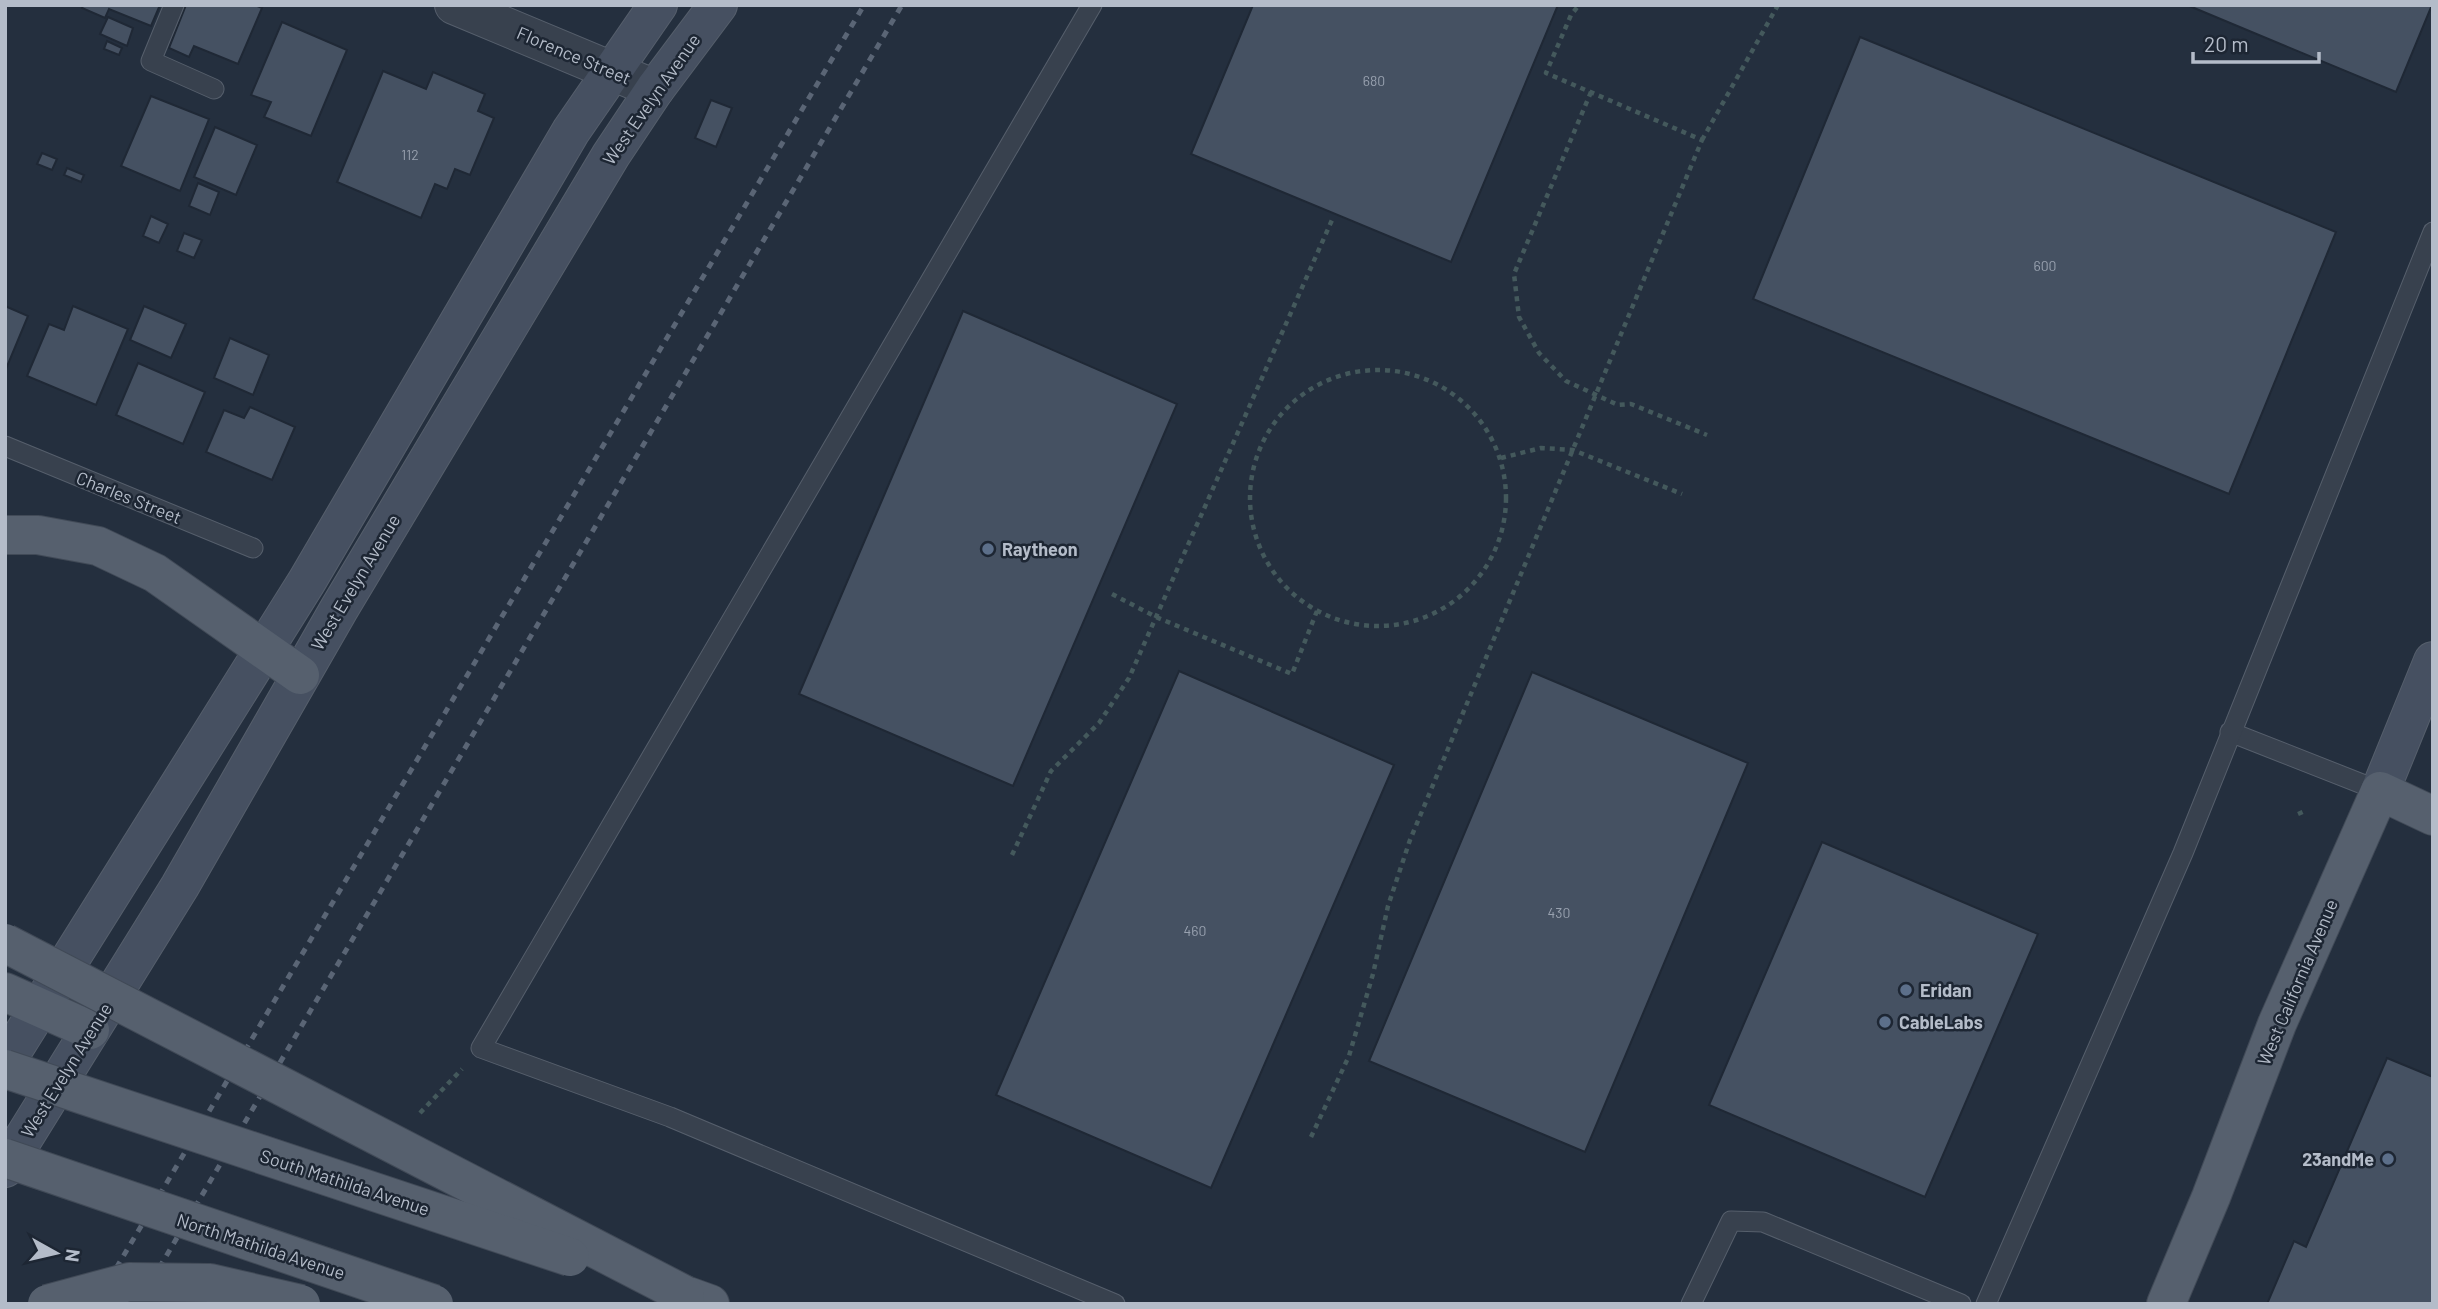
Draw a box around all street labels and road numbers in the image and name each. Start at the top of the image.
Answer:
street label: Florence Street [514,21,634,89]
street label: West Evelyn Avenue [598,29,704,169]
street label: Charles Street [73,466,185,528]
street label: West Evelyn Avenue [306,510,404,654]
street label: West California Avenue [2252,896,2342,1068]
street label: West Evelyn Avenue [16,999,116,1141]
street label: South Mathilda Avenue [258,1144,432,1220]
street label: North Mathilda Avenue [174,1208,348,1284]

